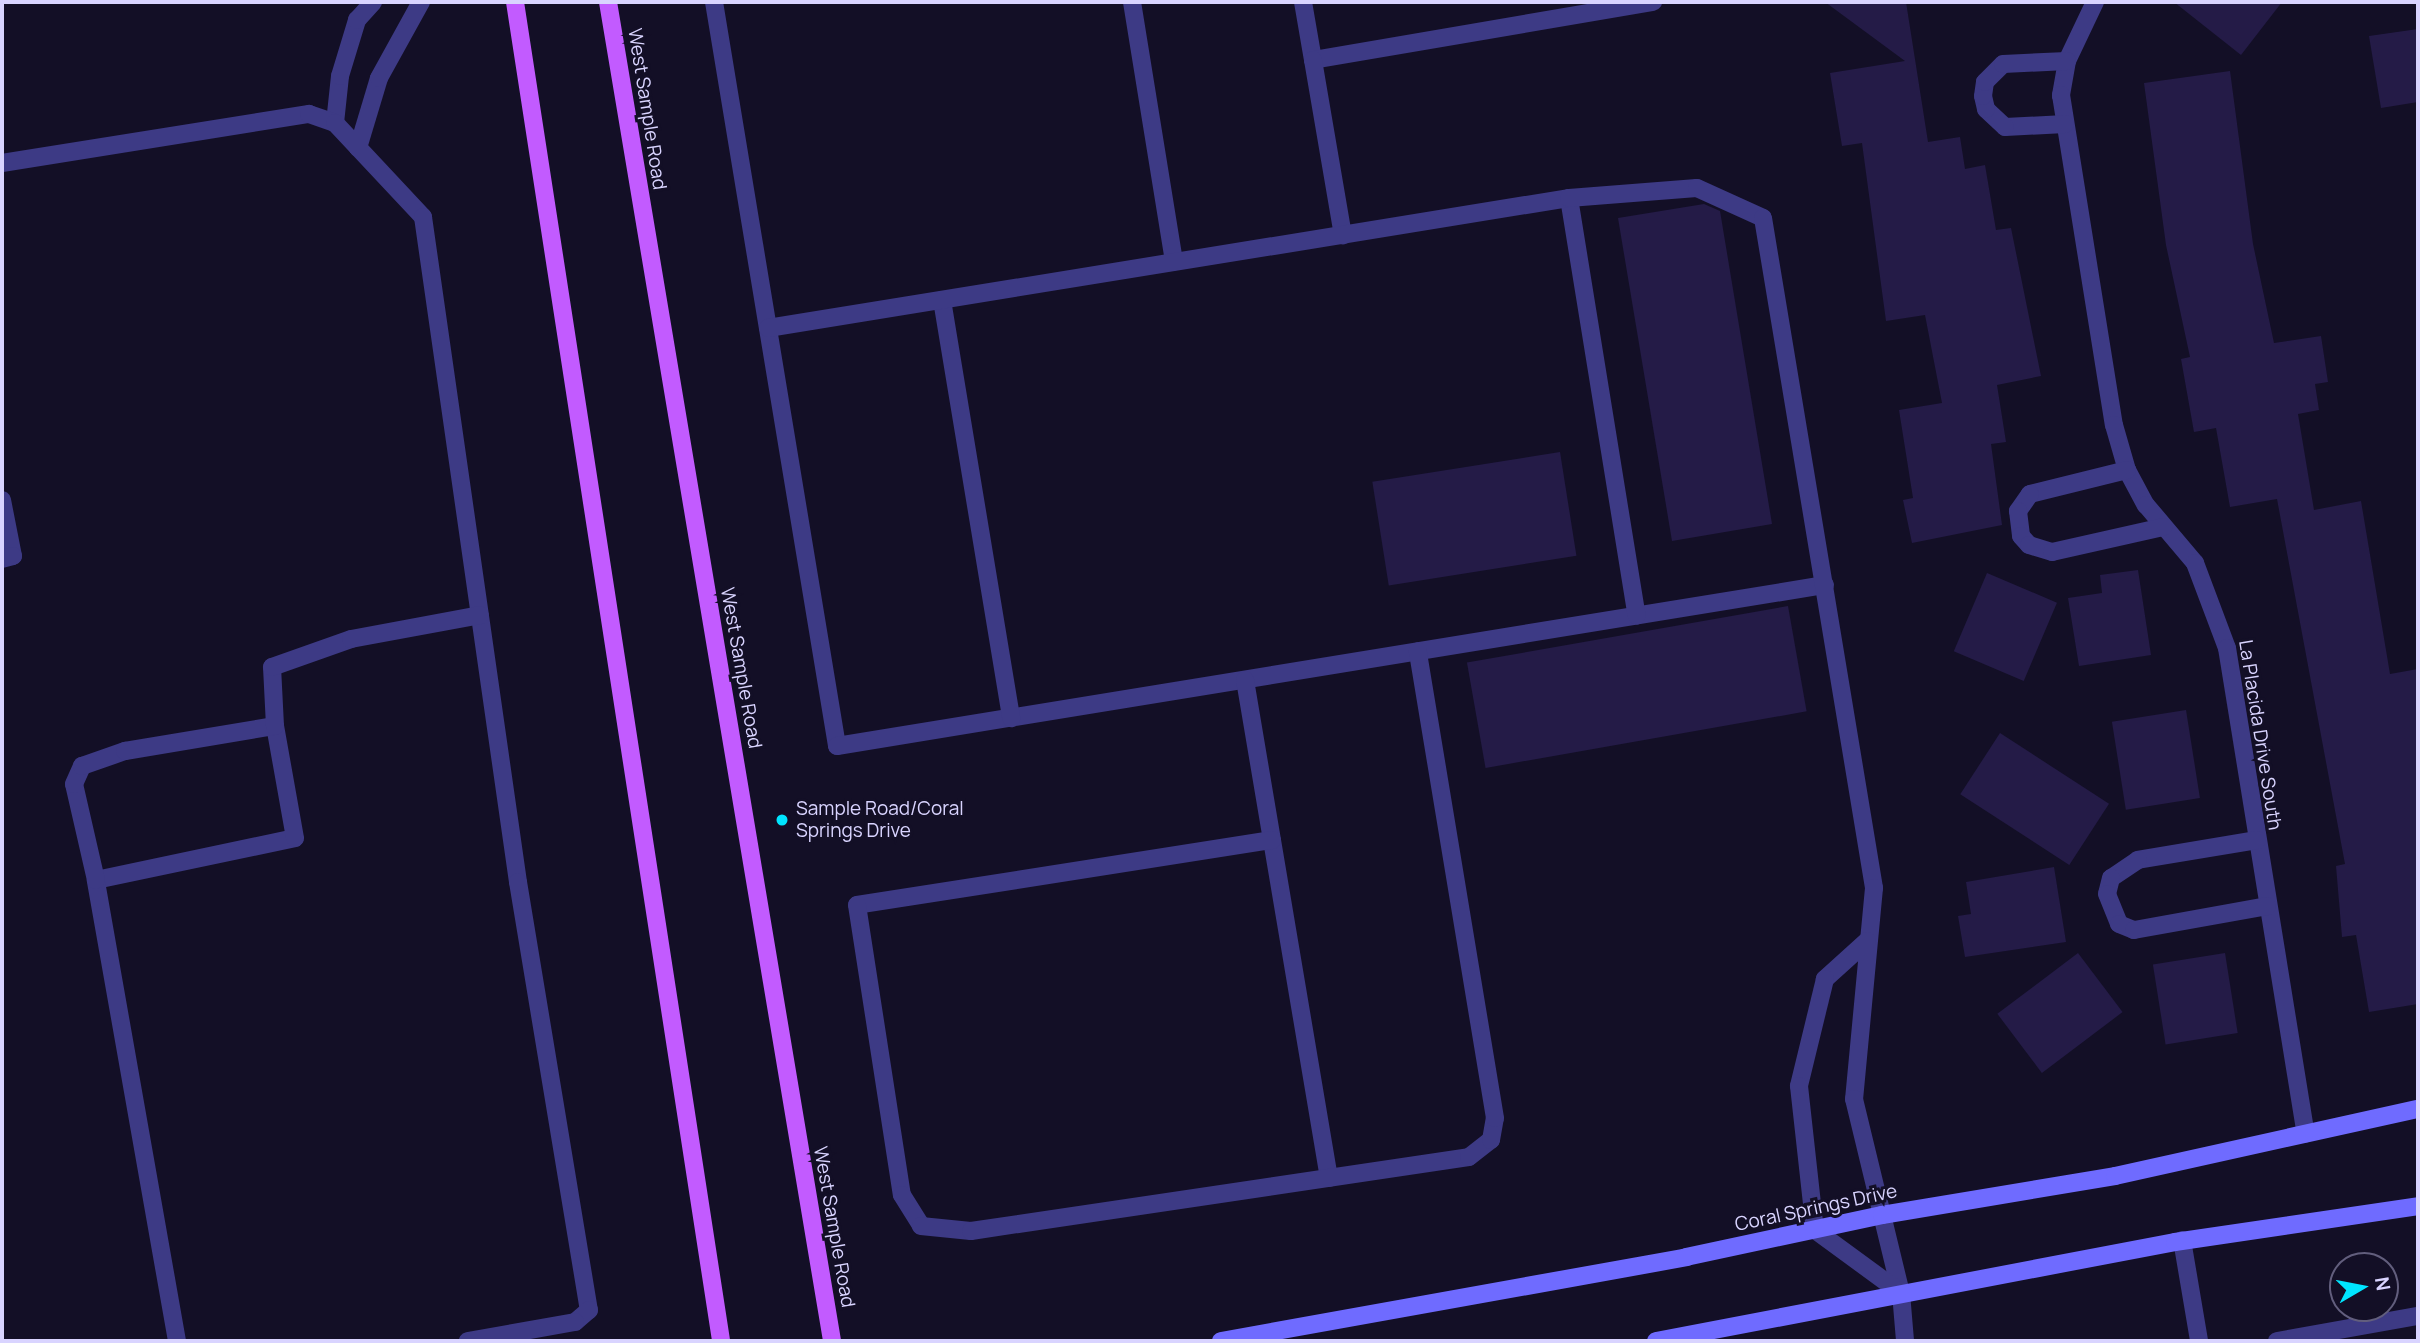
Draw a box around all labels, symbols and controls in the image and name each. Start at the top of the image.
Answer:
street label: West Sample Road [623,27,671,191]
street label: West Sample Road [716,586,766,750]
street label: La Placida Drive South [2234,638,2286,832]
place label: Sample Road/Coral Springs Drive [796,798,964,842]
marker: Sample Road/Coral Springs Drive [774,812,790,828]
street label: West Sample Road [809,1145,859,1309]
street label: Coral Springs Drive [1733,1180,1899,1236]
north arrow [2329,1252,2399,1322]
text: N [2369,1275,2397,1293]

